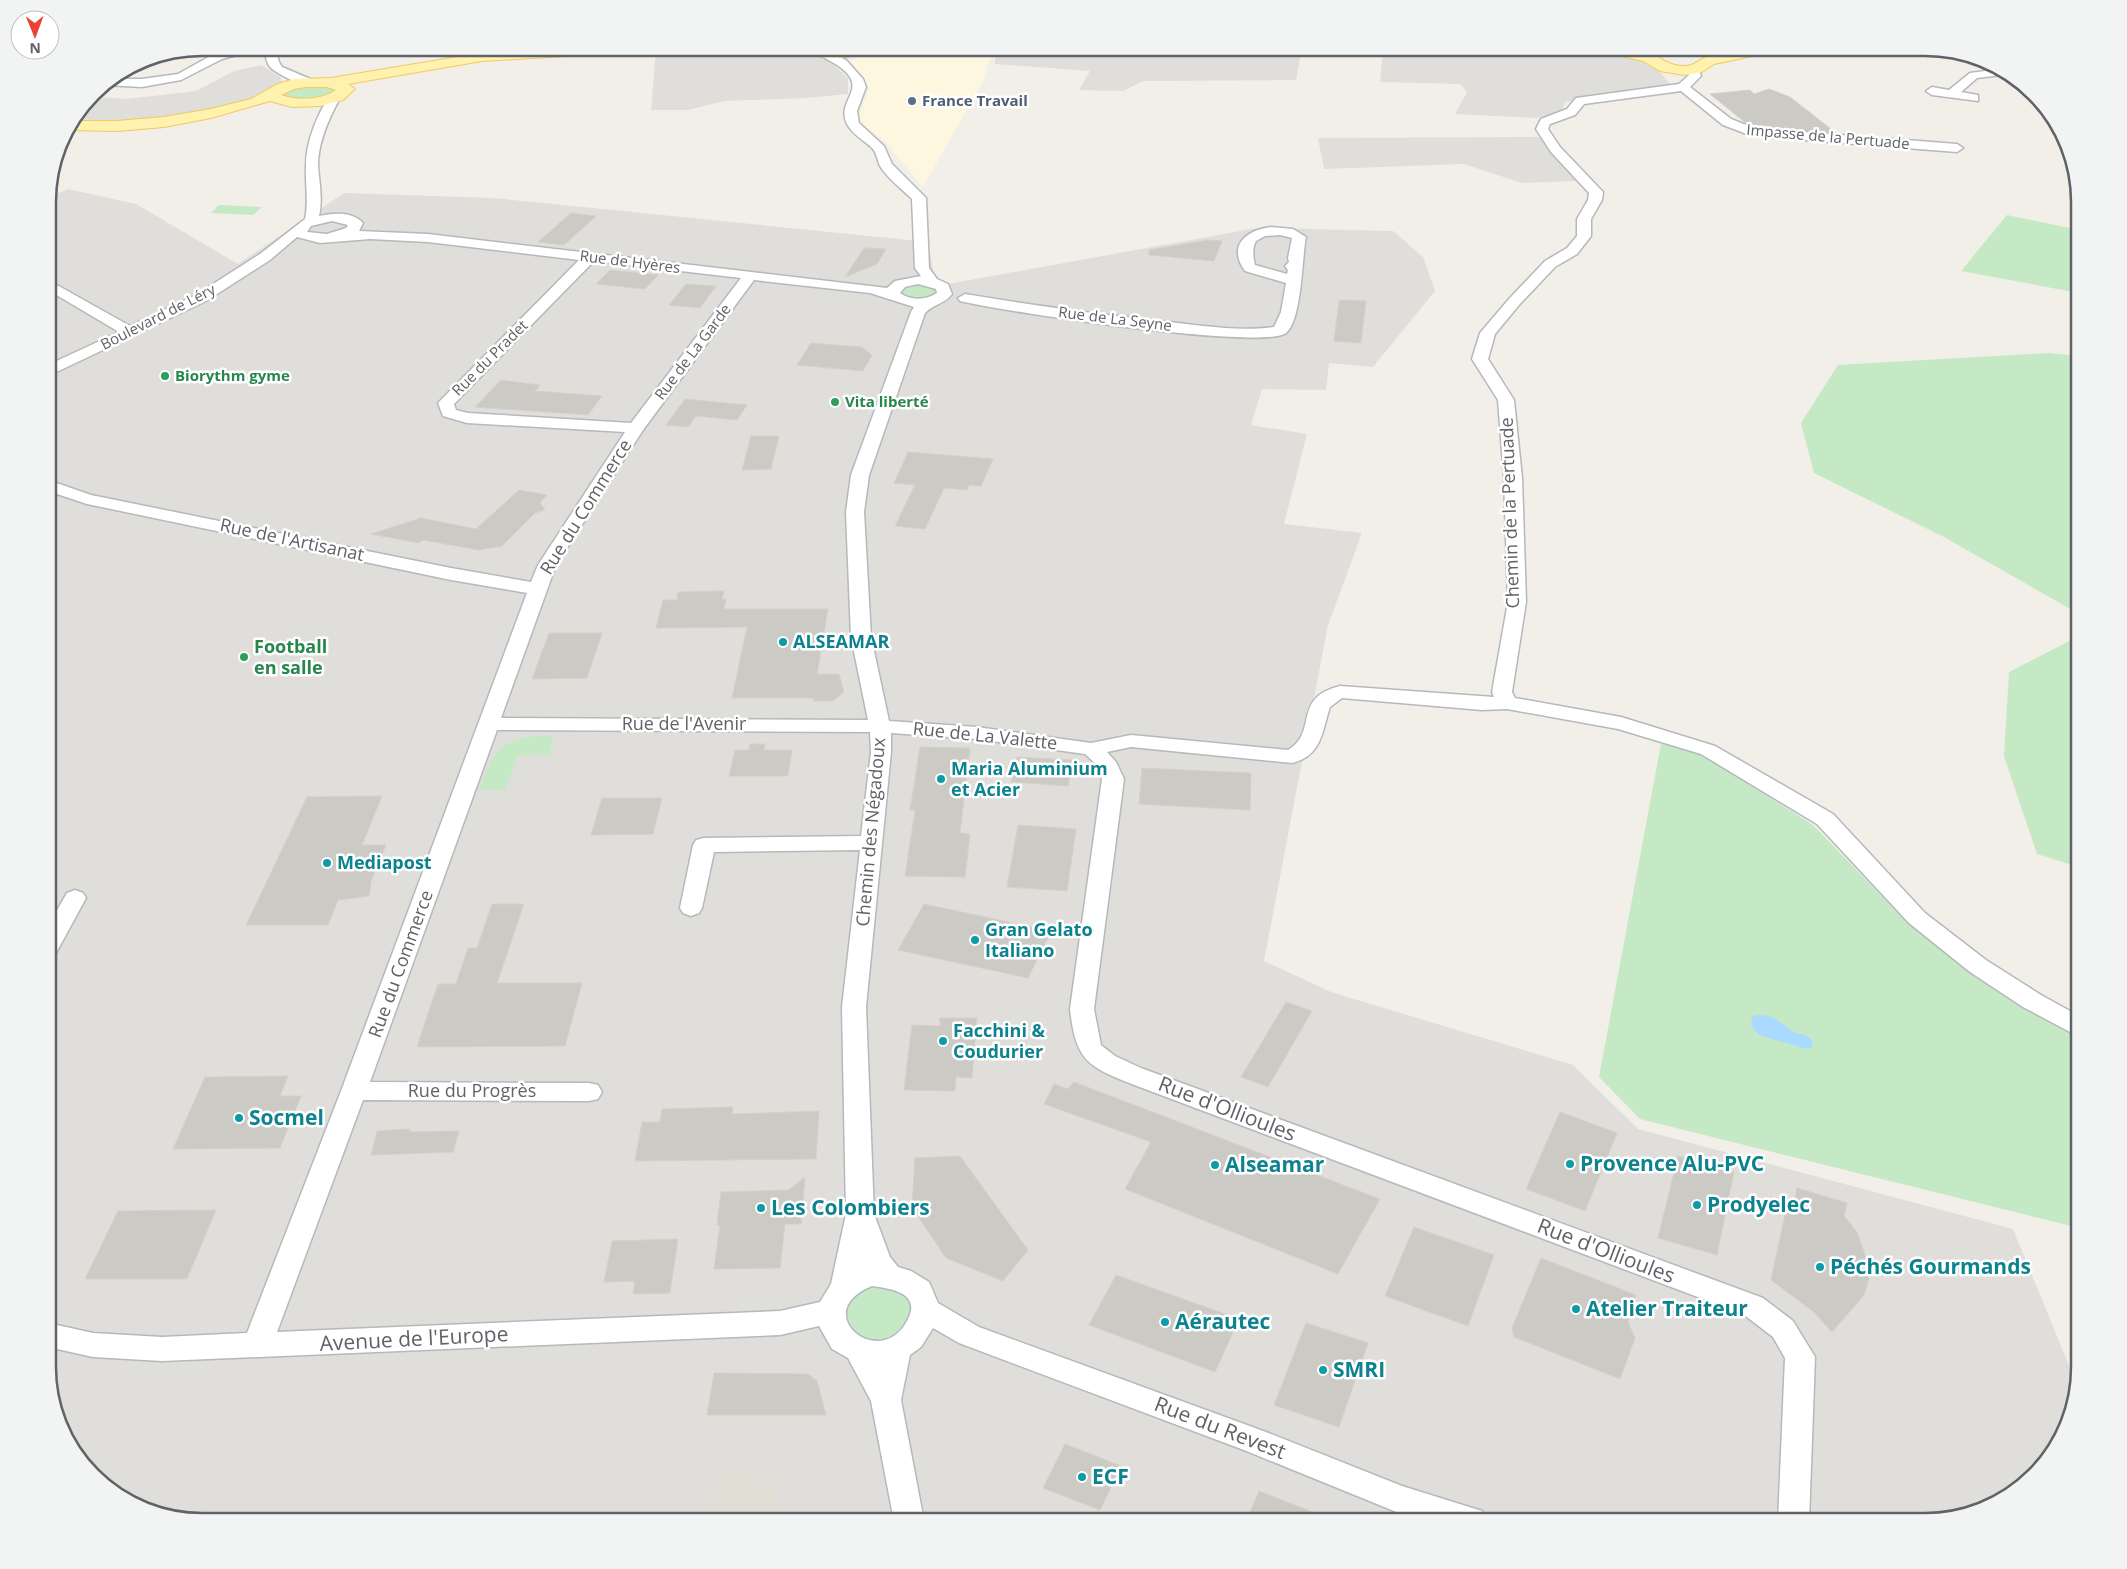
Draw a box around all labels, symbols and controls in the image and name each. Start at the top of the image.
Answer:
north arrow [10,10,60,60]
text: N [29,39,41,58]
place label: France Travail [922,90,1028,110]
marker: France Travail [906,95,918,107]
street label: Impasse de la Pertuade [1746,119,1911,153]
street label: Rue de Hyères [579,245,681,277]
street label: Boulevard de Léry [97,278,219,354]
street label: Rue de La Garde [650,299,735,403]
street label: Rue de La Seyne [1057,301,1173,335]
street label: Rue du Pradet [447,315,532,400]
place label: Biorythm gyme [175,365,290,385]
marker: Biorythm gyme [159,370,171,382]
place label: Vita liberté [845,391,929,411]
marker: Vita liberté [829,396,841,408]
street label: Chemin de la Pertuade [1494,417,1524,609]
street label: Rue du Commerce [534,434,636,579]
street label: Rue de l'Artisanat [218,512,367,566]
place label: ALSEAMAR [793,629,889,653]
place label: Football en salle [254,634,327,679]
marker: ALSEAMAR [777,636,789,648]
marker: Football en salle [238,651,250,663]
street label: Rue de l'Avenir [622,711,747,735]
street label: Rue de La Valette [912,715,1059,755]
street label: Chemin des Négadoux [850,736,890,927]
place label: Maria Aluminium et Acier [951,756,1108,801]
marker: Maria Aluminium et Acier [935,773,947,785]
place label: Mediapost [337,850,432,874]
marker: Mediapost [321,857,333,869]
street label: Rue du Commerce [362,887,438,1041]
place label: Gran Gelato Italiano [985,917,1093,962]
marker: Gran Gelato Italiano [969,934,981,946]
place label: Facchini & Coudurier [953,1018,1046,1063]
marker: Facchini & Coudurier [937,1035,949,1047]
street label: Rue d'Ollioules [1154,1069,1300,1147]
street label: Rue du Progrès [408,1078,536,1102]
place label: Socmel [249,1103,324,1131]
marker: Socmel [233,1112,245,1124]
place label: Provence Alu-PVC [1580,1149,1764,1177]
place label: Alseamar [1225,1150,1325,1178]
marker: Provence Alu-PVC [1564,1158,1576,1170]
marker: Alseamar [1209,1159,1221,1171]
place label: Prodyelec [1707,1190,1810,1218]
place label: Les Colombiers [771,1193,930,1221]
marker: Prodyelec [1691,1199,1703,1211]
marker: Les Colombiers [755,1202,767,1214]
street label: Rue d'Ollioules [1533,1211,1679,1289]
place label: Péchés Gourmands [1830,1252,2031,1280]
marker: Péchés Gourmands [1814,1261,1826,1273]
place label: Atelier Traiteur [1586,1294,1748,1322]
marker: Atelier Traiteur [1570,1303,1582,1315]
place label: Aérautec [1175,1307,1270,1335]
marker: Aérautec [1159,1316,1171,1328]
street label: Avenue de l'Europe [319,1319,509,1357]
place label: SMRI [1333,1355,1385,1383]
marker: SMRI [1317,1364,1329,1376]
street label: Rue du Revest [1151,1389,1290,1465]
place label: ECF [1092,1462,1129,1490]
marker: ECF [1076,1471,1088,1483]

